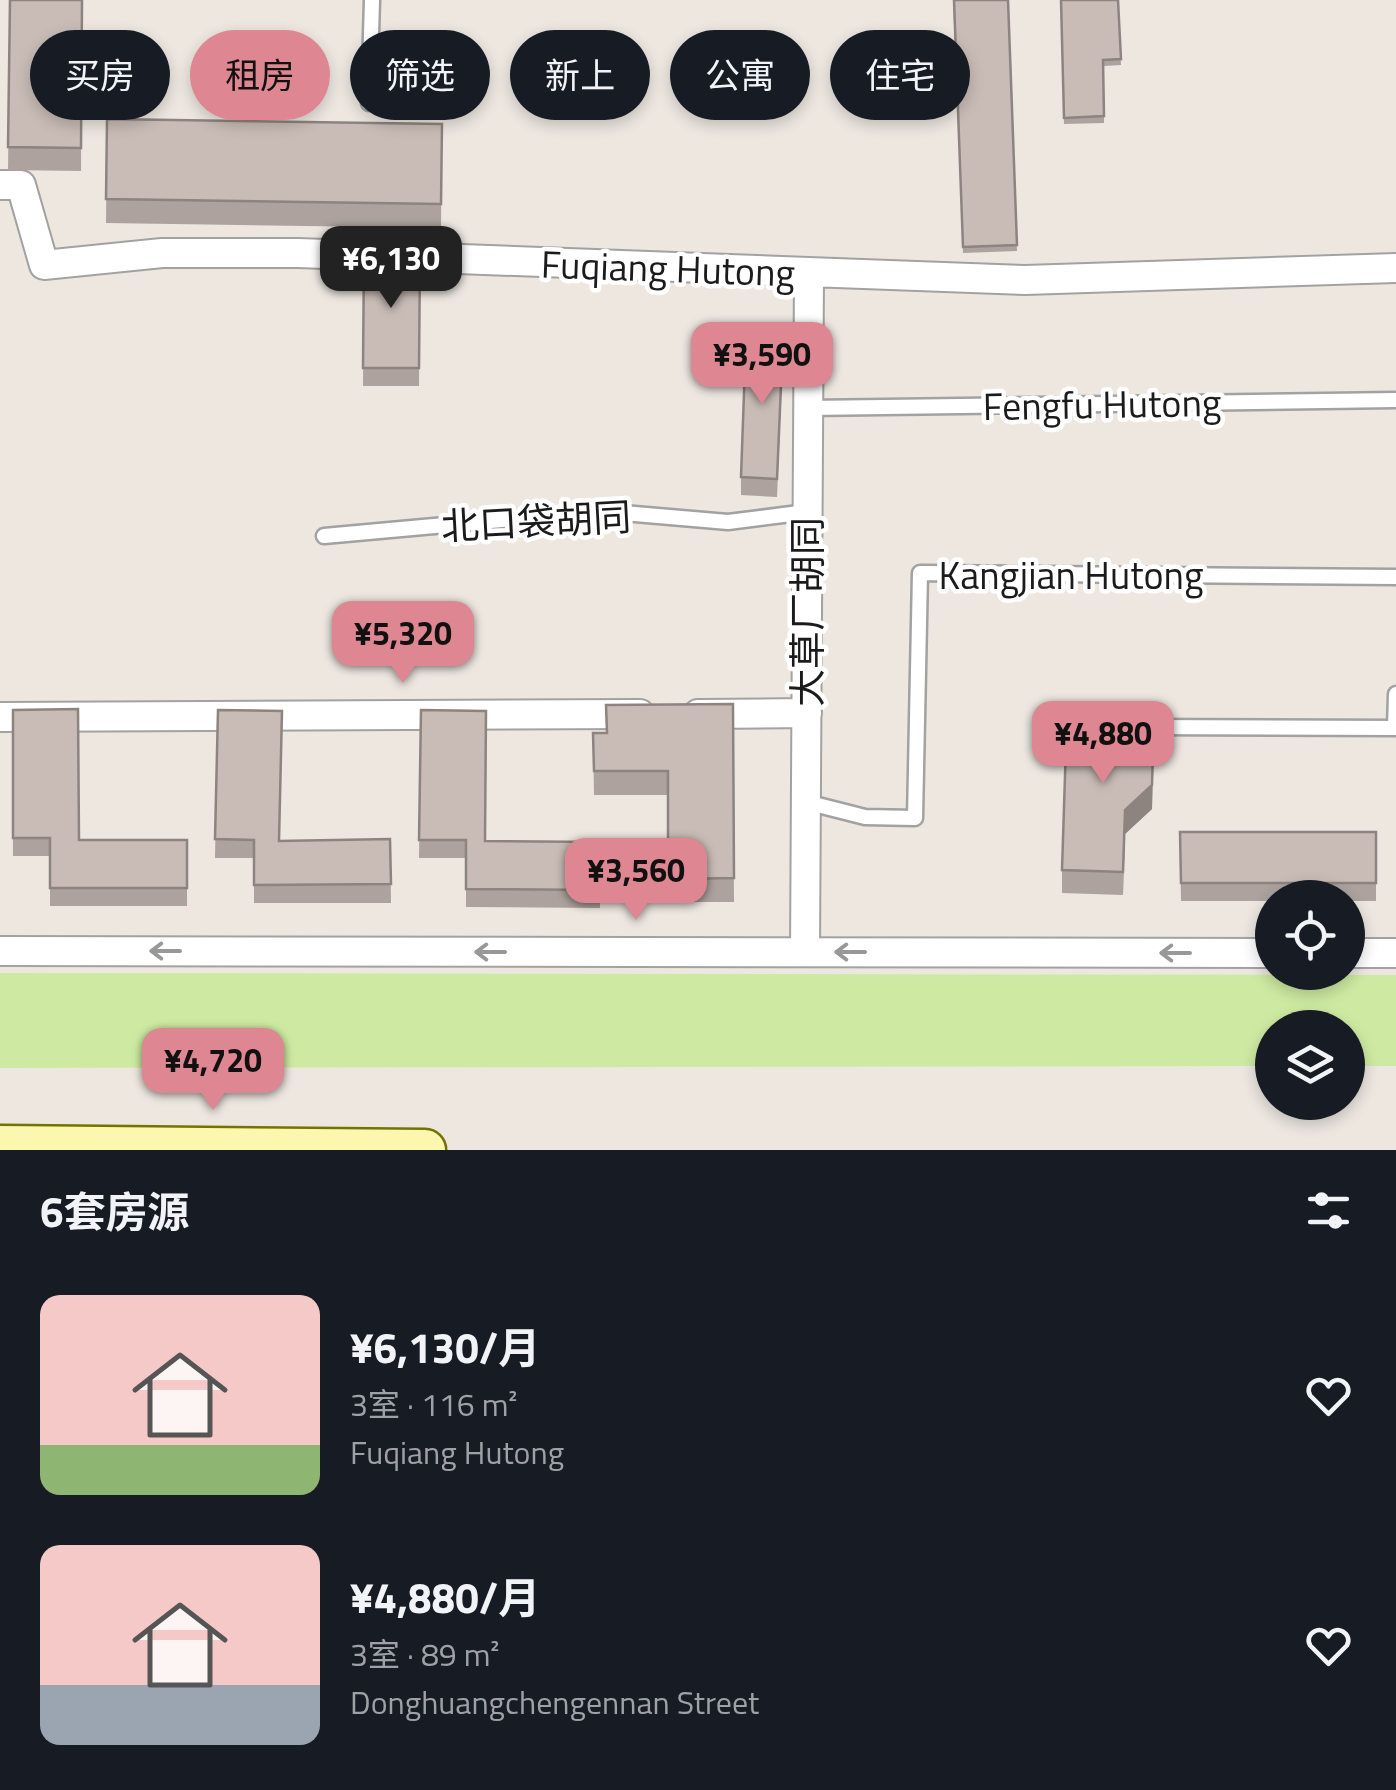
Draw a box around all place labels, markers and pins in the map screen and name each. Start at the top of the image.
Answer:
pin: ¥6,130 [310,226,472,311]
pin: ¥3,590 [681,322,843,407]
pin: ¥5,320 [322,601,484,686]
pin: ¥4,880 [1022,701,1184,786]
pin: ¥3,560 [555,838,717,923]
pin: ¥4,720 [132,1028,294,1113]

